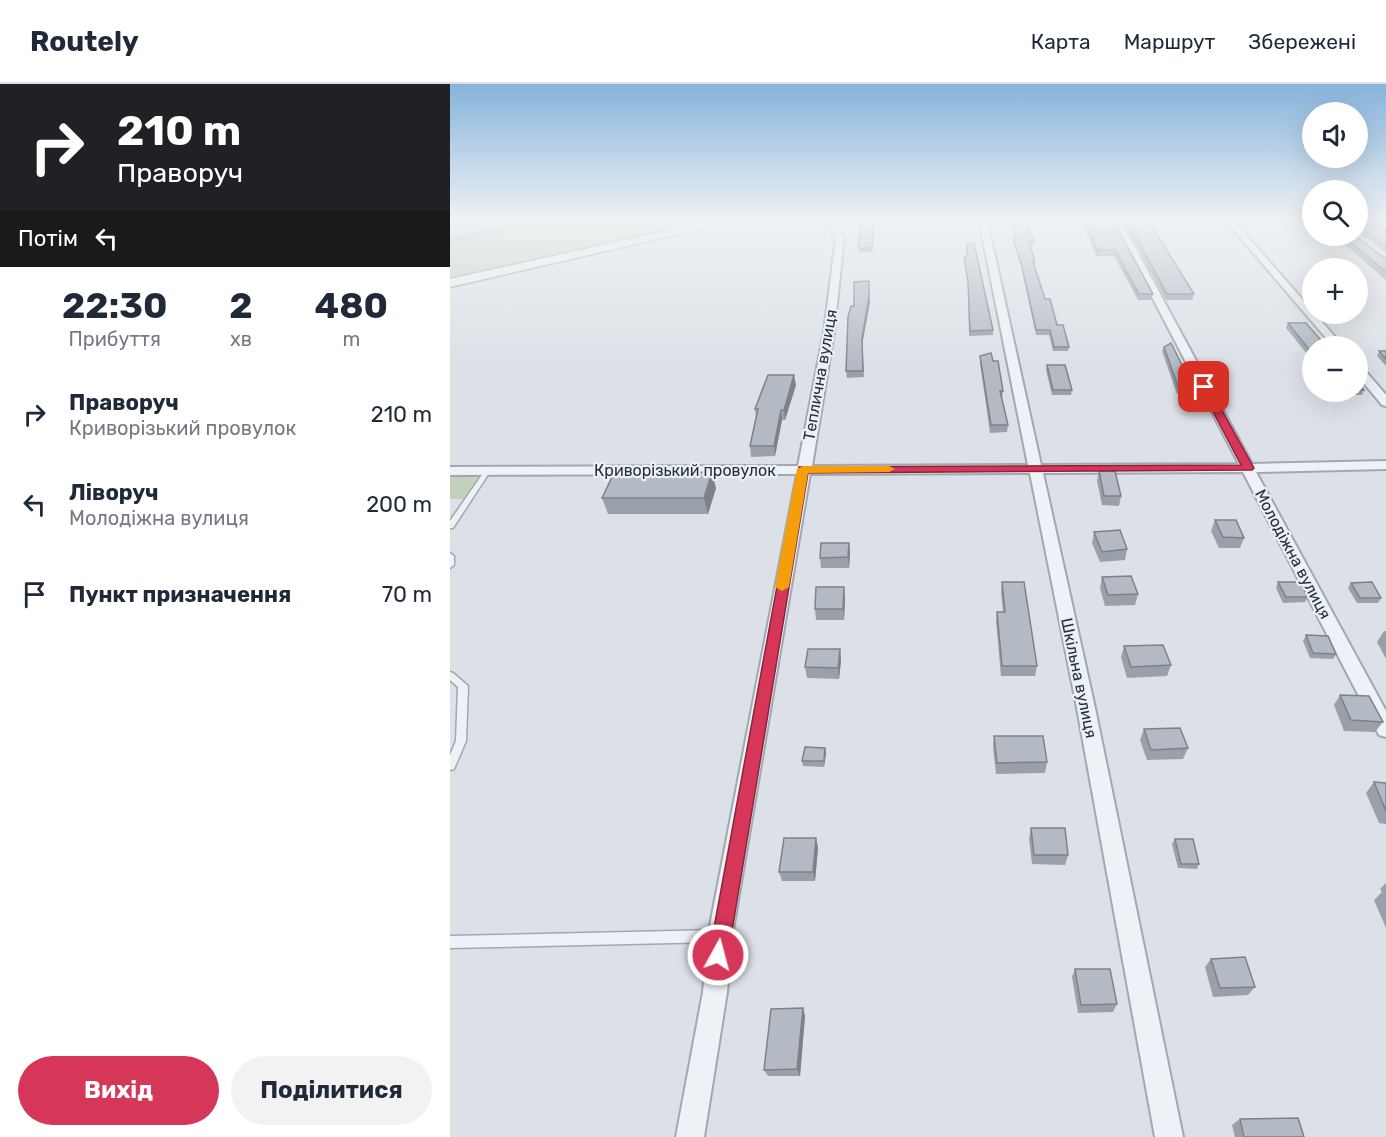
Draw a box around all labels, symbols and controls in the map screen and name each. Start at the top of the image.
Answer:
text: Routely [30,25,139,58]
text: Карта [1031,29,1091,54]
text: Маршрут [1124,29,1215,54]
text: Збережені [1248,29,1356,54]
map controls [1302,102,1368,402]
button: sound [1302,102,1368,168]
text: 210 m [117,106,241,156]
icon: right [18,108,96,186]
text: Праворуч [117,157,243,189]
button: search [1302,180,1368,246]
icon: left [90,222,123,255]
text: Потім [18,225,78,252]
button: + [1302,258,1368,324]
text: 22:30 [62,284,167,327]
text: 2 [229,284,253,327]
text: 480 [315,284,388,327]
street label: Теплична вулиця [799,308,841,442]
text: Прибуття [68,327,161,351]
text: хв [230,327,252,351]
text: m [342,327,360,351]
button: − [1302,336,1368,402]
pin [1178,361,1229,412]
icon: arrive [1187,370,1220,403]
text: Праворуч [69,389,179,416]
icon: right [18,398,51,431]
text: 210 m [371,401,432,428]
text: Криворізький провулок [69,416,296,440]
street label: Криворізький провулок [594,461,776,480]
text: Ліворуч [69,479,159,506]
street label: Молодіжна вулиця [1251,486,1335,622]
icon: left [18,488,51,521]
text: 200 m [366,491,432,518]
text: Молодіжна вулиця [69,506,249,530]
icon: arrive [18,578,51,611]
text: Пункт призначення [69,581,291,608]
text: 70 m [382,581,432,608]
street label: Шкільна вулиця [1057,616,1101,740]
position arrow [686,923,750,987]
button: Вихід [18,1056,219,1125]
button: Поділитися [231,1056,432,1125]

